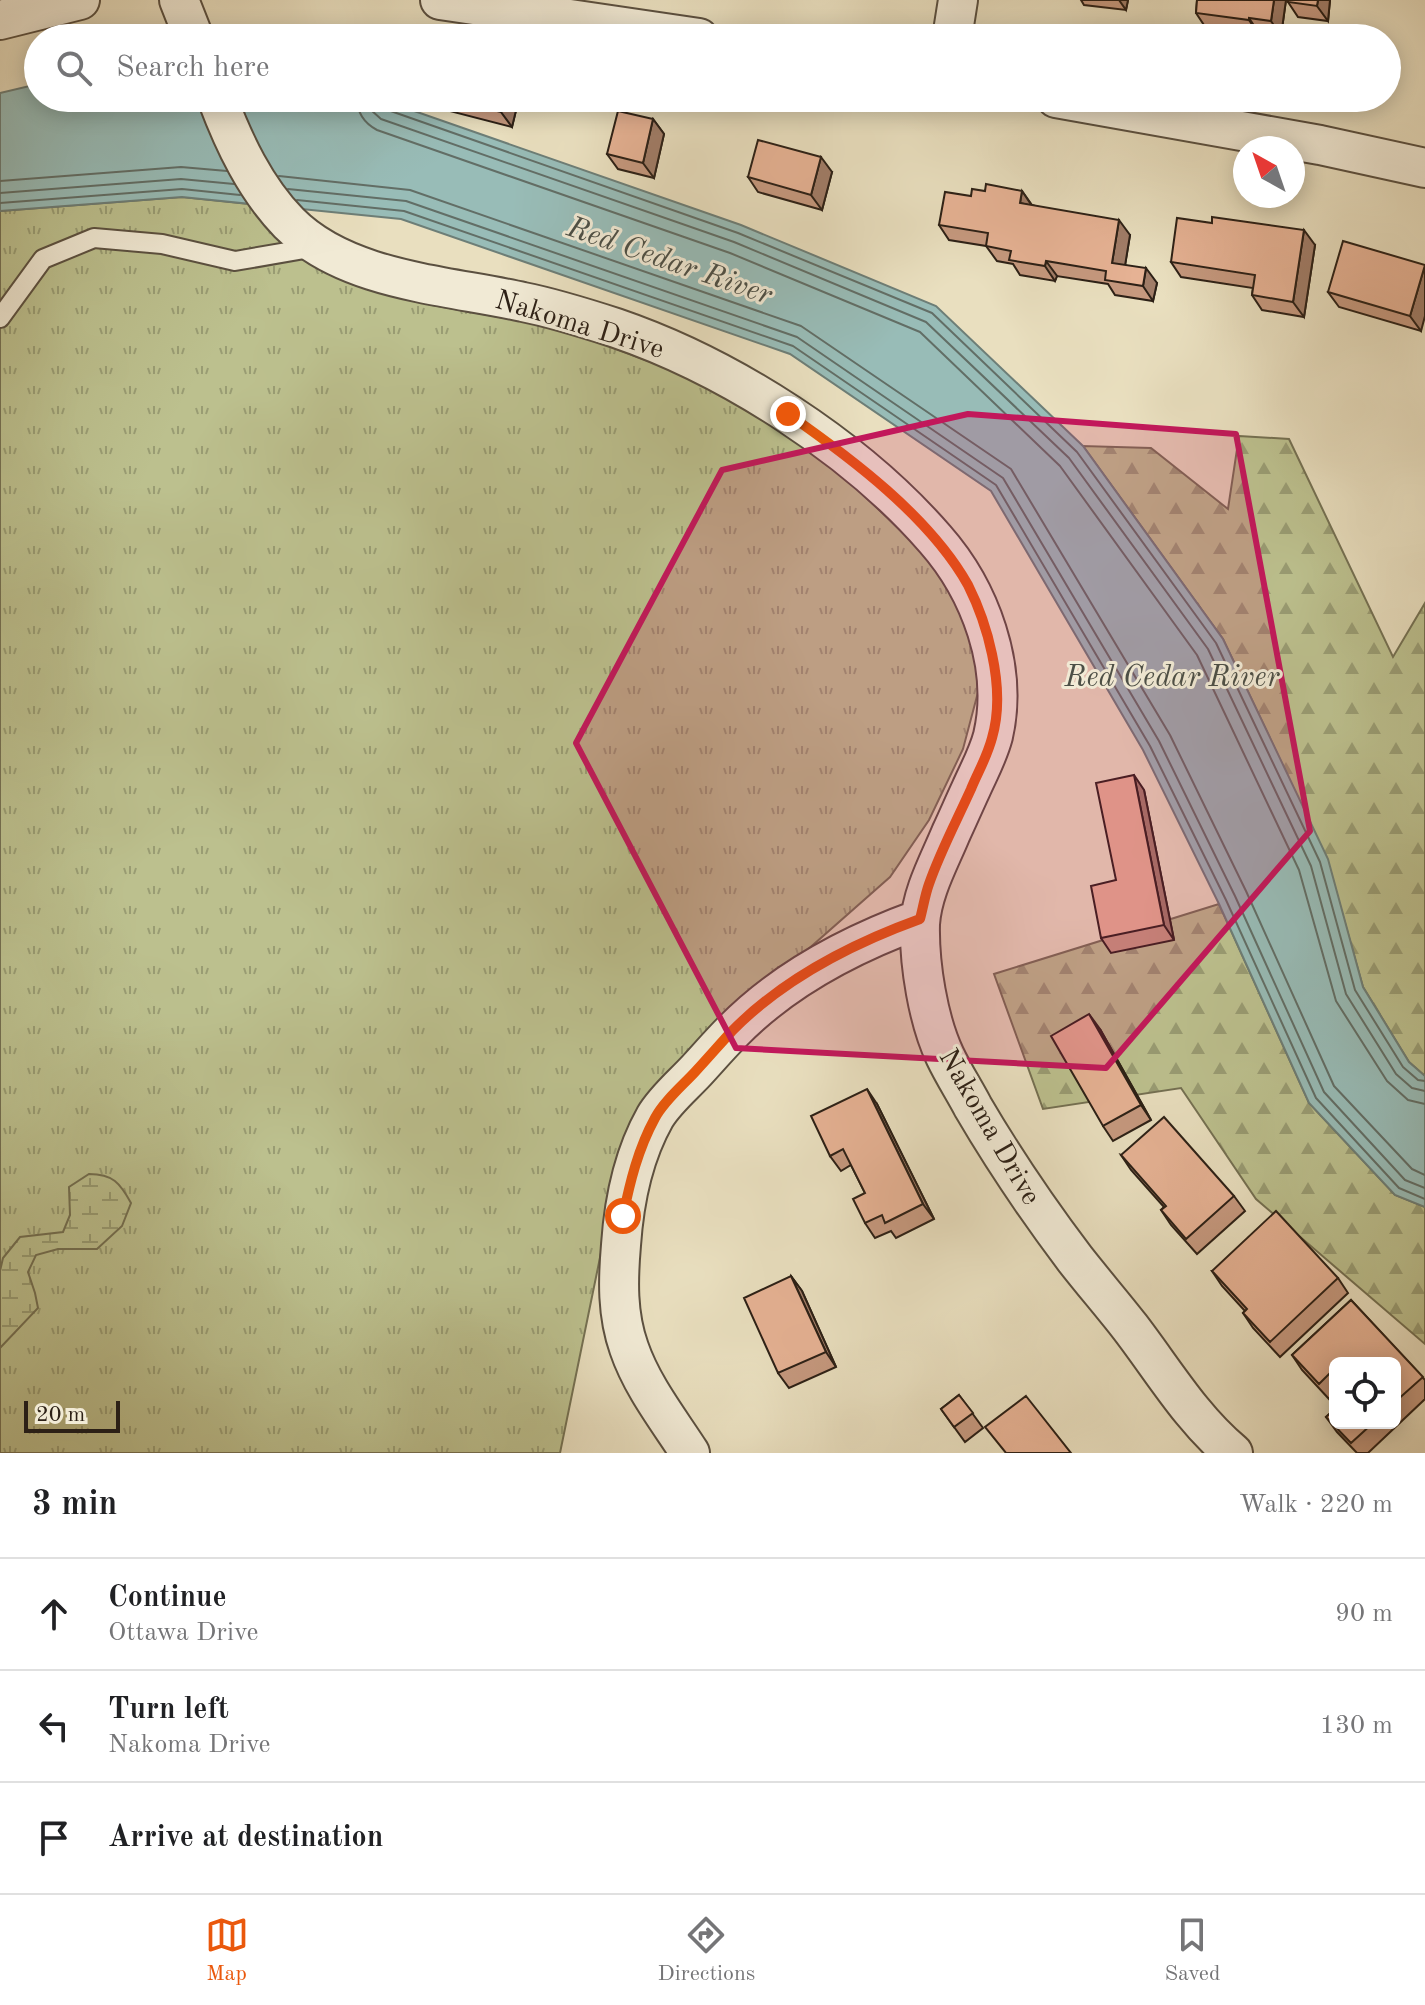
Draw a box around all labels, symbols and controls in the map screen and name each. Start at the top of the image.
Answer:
search box [24,24,1401,112]
icon: search [52,46,96,90]
text: Search here [116,53,270,83]
north arrow [1233,136,1305,208]
water label: Red Cedar River [562,212,777,311]
street label: Nakoma Drive [491,287,667,365]
route end [770,396,806,432]
water label: Red Cedar River [1064,663,1281,693]
street label: Nakoma Drive [933,1045,1044,1210]
route start [605,1198,641,1234]
map controls [1329,1357,1401,1429]
button: locate [1329,1357,1401,1429]
scale bar [24,1397,120,1433]
text: 20 m [36,1404,85,1426]
text: 3 min [32,1488,117,1522]
text: Walk · 220 m [1239,1492,1393,1518]
text: Continue [108,1583,227,1613]
icon: ahead [32,1592,76,1636]
text: 90 m [1335,1601,1393,1627]
text: Ottawa Drive [108,1620,259,1646]
text: Turn left [108,1695,229,1725]
icon: left [32,1704,76,1748]
text: 130 m [1320,1713,1393,1739]
text: Nakoma Drive [108,1732,271,1758]
icon: arrive [32,1816,76,1860]
text: Arrive at destination [108,1823,383,1853]
tab: Map [205,1913,249,1988]
tab: Directions [658,1913,755,1988]
tab: Saved [1164,1913,1220,1988]

